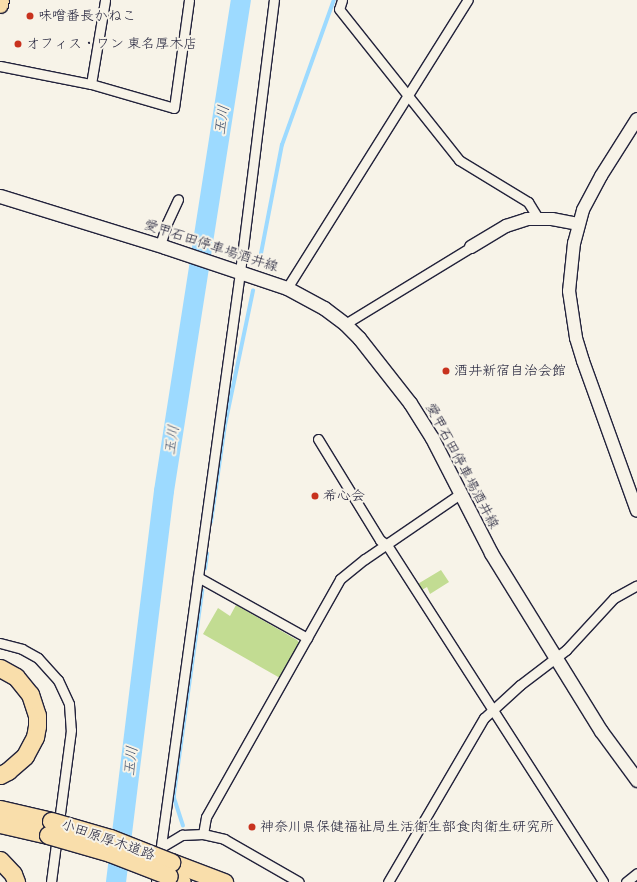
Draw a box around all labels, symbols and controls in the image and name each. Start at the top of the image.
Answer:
place label: 味噌番長かねこ [38,8,136,24]
marker: 味噌番長かねこ [25,11,35,21]
place label: オフィス・ワン 東名厚木店 [26,36,197,52]
marker: オフィス・ワン 東名厚木店 [13,39,23,49]
water label: 玉川 [211,104,233,136]
street label: 愛甲石田停車場酒井線 [142,216,280,276]
place label: 酒井新宿自治会館 [454,363,566,379]
marker: 酒井新宿自治会館 [441,366,451,376]
street label: 愛甲石田停車場酒井線 [422,400,502,532]
water label: 玉川 [161,424,183,456]
place label: 希心会 [323,488,365,504]
marker: 希心会 [310,491,320,501]
water label: 玉川 [120,745,142,777]
street label: 小田原厚木道路 [59,816,157,864]
place label: 神奈川県保健福祉局生活衛生部食肉衛生研究所 [260,819,554,835]
marker: 神奈川県保健福祉局生活衛生部食肉衛生研究所 [247,822,257,832]

